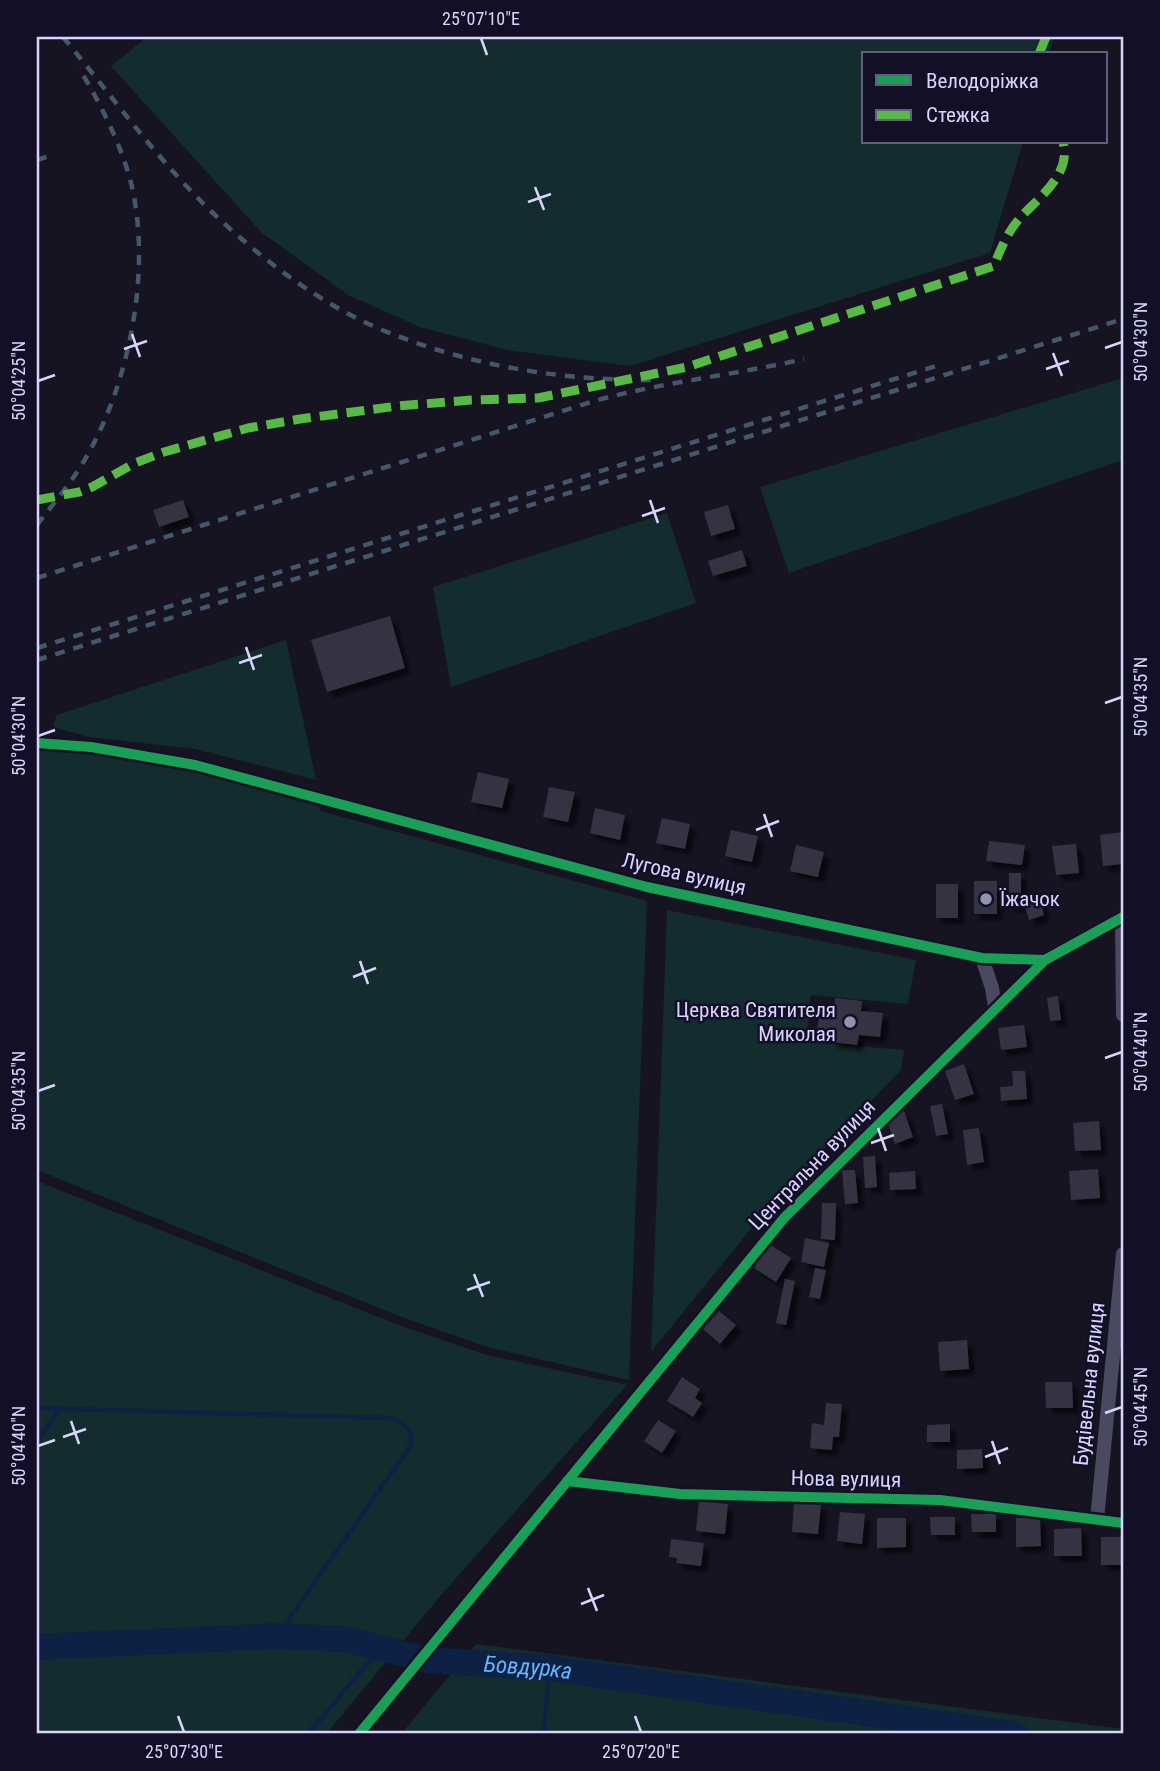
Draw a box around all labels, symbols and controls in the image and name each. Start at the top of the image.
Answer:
text: 25°07'10"E [442,8,520,29]
legend [862,52,1108,144]
text: Велодоріжка [926,69,1039,93]
text: Стежка [926,103,990,127]
text: 50°04'30"N [1130,302,1151,382]
text: 50°04'25"N [8,341,29,421]
text: 50°04'35"N [1130,657,1151,737]
text: 50°04'30"N [8,696,29,776]
street label: Лугова вулиця [620,848,748,900]
place label: Їжачок [999,887,1060,911]
marker: Їжачок [978,891,994,907]
place label: Церква Святителя Миколая [676,998,836,1046]
text: 50°04'40"N [1130,1012,1151,1092]
marker: Церква Святителя Миколая [842,1014,858,1030]
text: 50°04'35"N [8,1051,29,1131]
street label: Центральна вулиця [744,1095,880,1235]
street label: Будівельна вулиця [1068,1301,1110,1467]
text: 50°04'45"N [1130,1367,1151,1447]
text: 50°04'40"N [8,1406,29,1486]
street label: Нова вулиця [791,1466,901,1492]
water label: Бовдурка [483,1650,574,1685]
text: 25°07'30"E [145,1741,223,1762]
text: 25°07'20"E [602,1741,680,1762]

